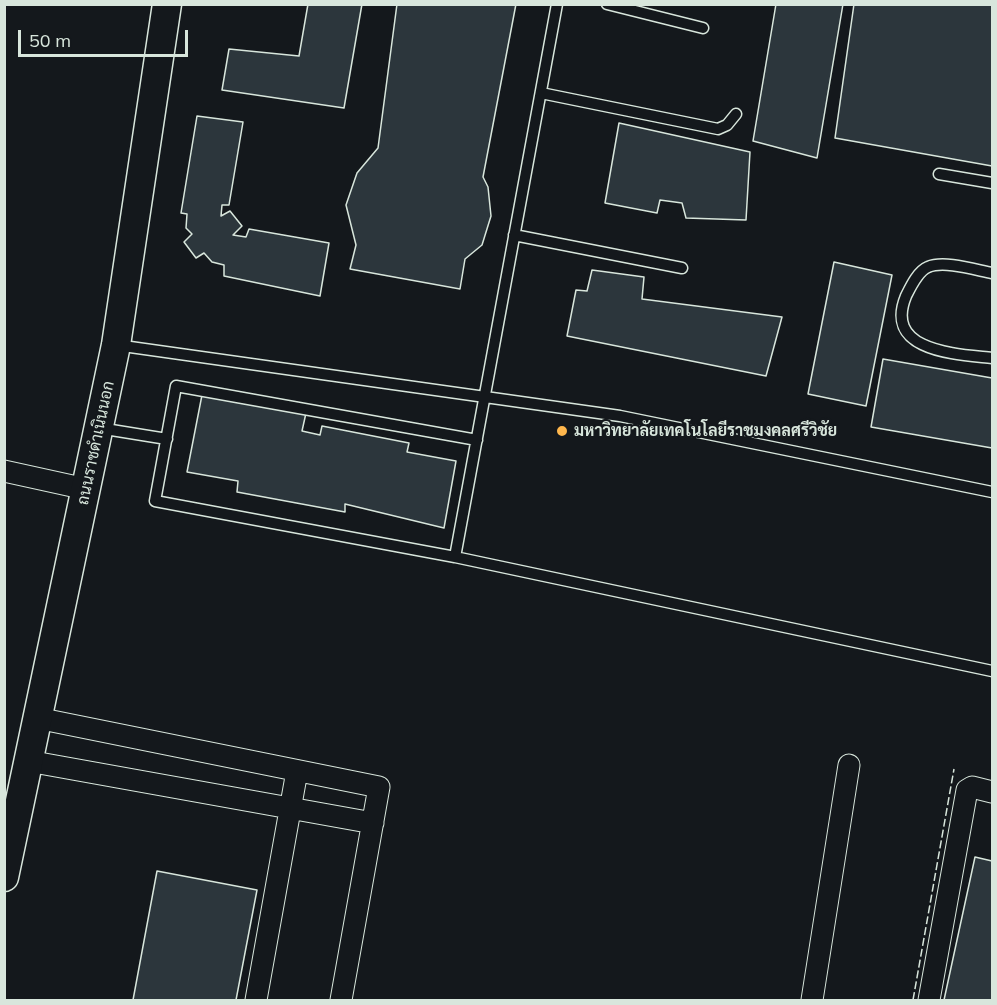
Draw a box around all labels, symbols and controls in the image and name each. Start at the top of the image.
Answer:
scale bar [21,18,190,56]
text: 50 m [29,29,71,52]
street label: ถนนราชดำเนินนอก [73,379,119,507]
place label: มหาวิทยาลัยเทคโนโลยีราชมงคลศรีวิชัย [574,421,837,441]
marker: มหาวิทยาลัยเทคโนโลยีราชมงคลศรีวิชัย [555,424,569,438]

